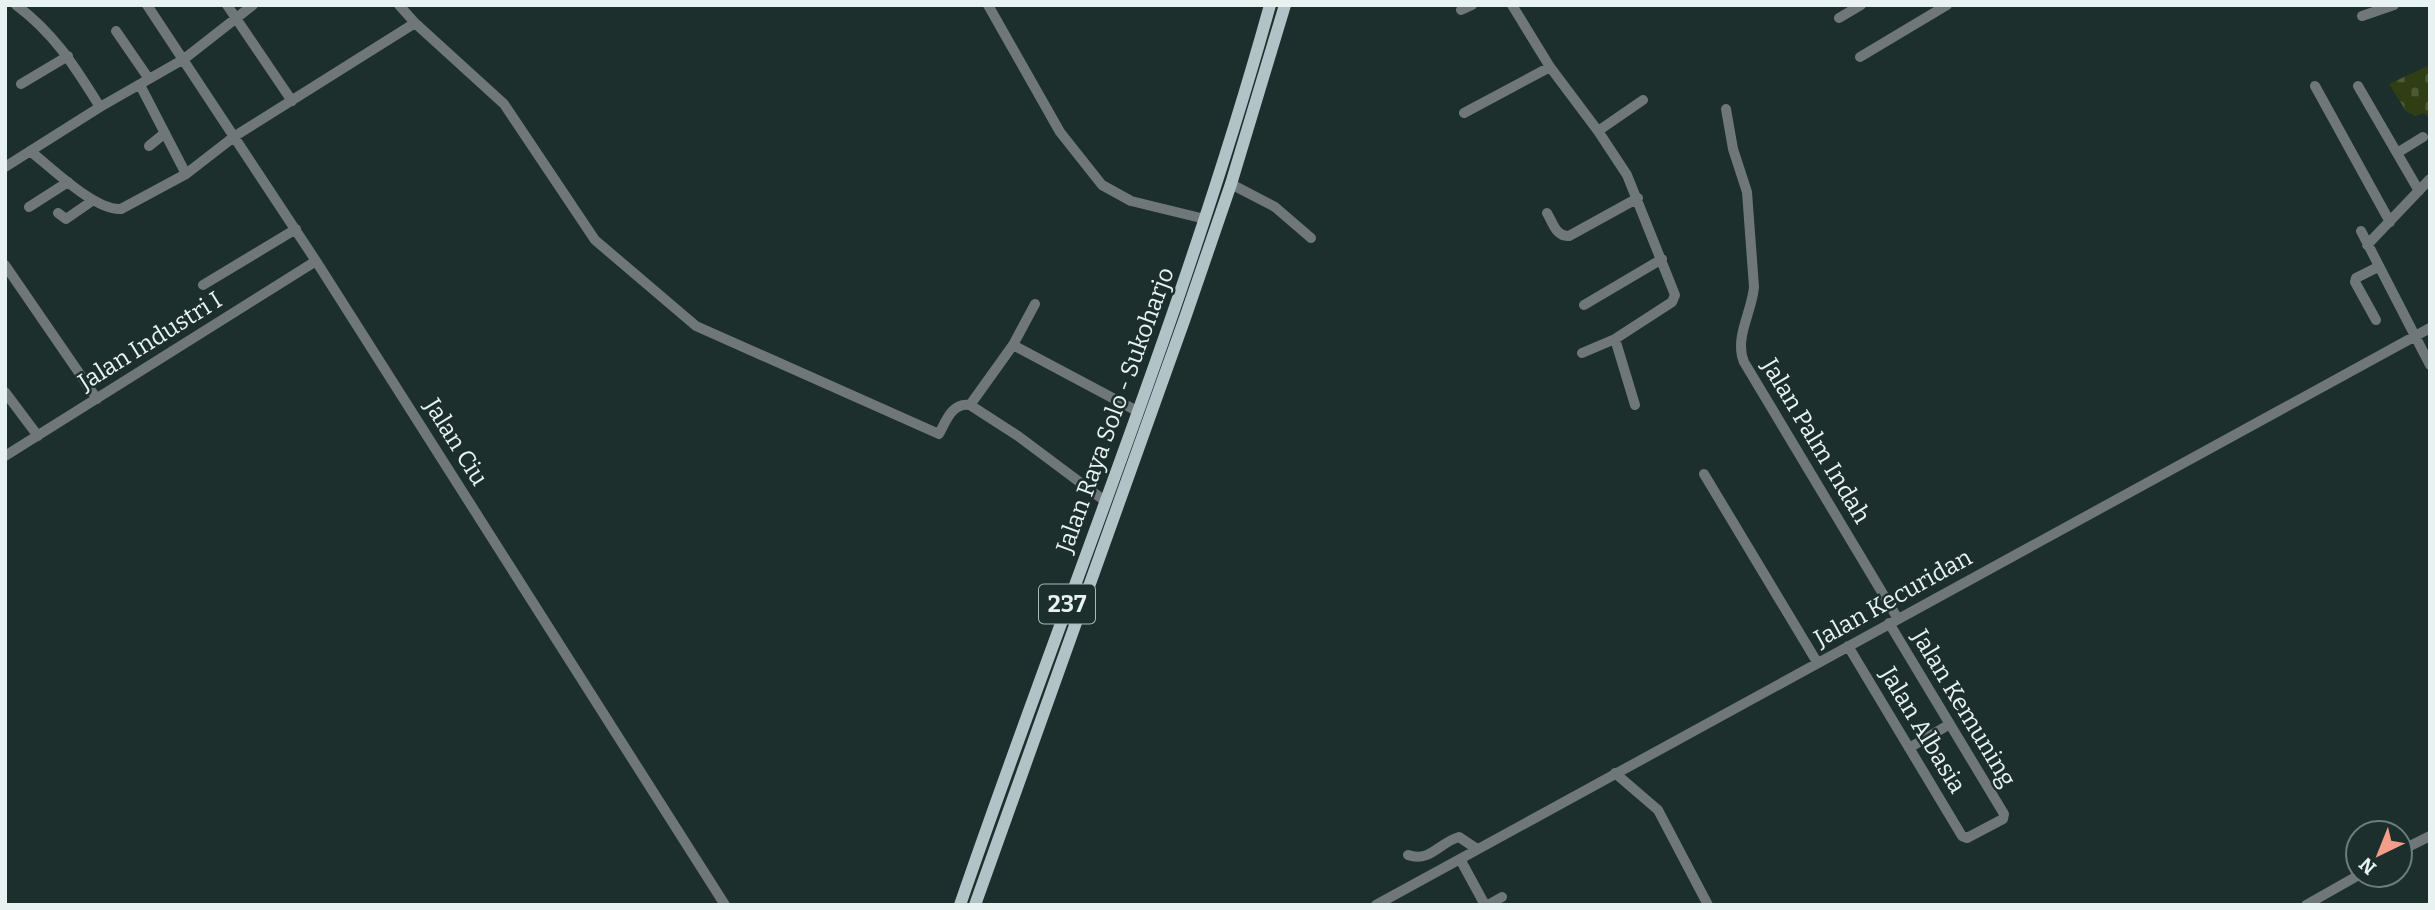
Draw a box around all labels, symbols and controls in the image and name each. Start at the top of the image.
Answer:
street label: Jalan Raya Solo - Sukoharjo [1050,263,1180,558]
street label: Jalan Industri I [72,286,227,397]
street label: Jalan Palm Indah [1755,353,1876,529]
street label: Jalan Ciu [418,393,494,491]
street label: Jalan Kecuridan [1808,543,1977,653]
road number: 237 [1039,584,1095,624]
street label: Jalan Kemuning [1906,624,2022,792]
street label: Jalan Albasia [1874,661,1972,798]
north arrow [2344,819,2414,889]
text: N [2354,852,2381,879]

